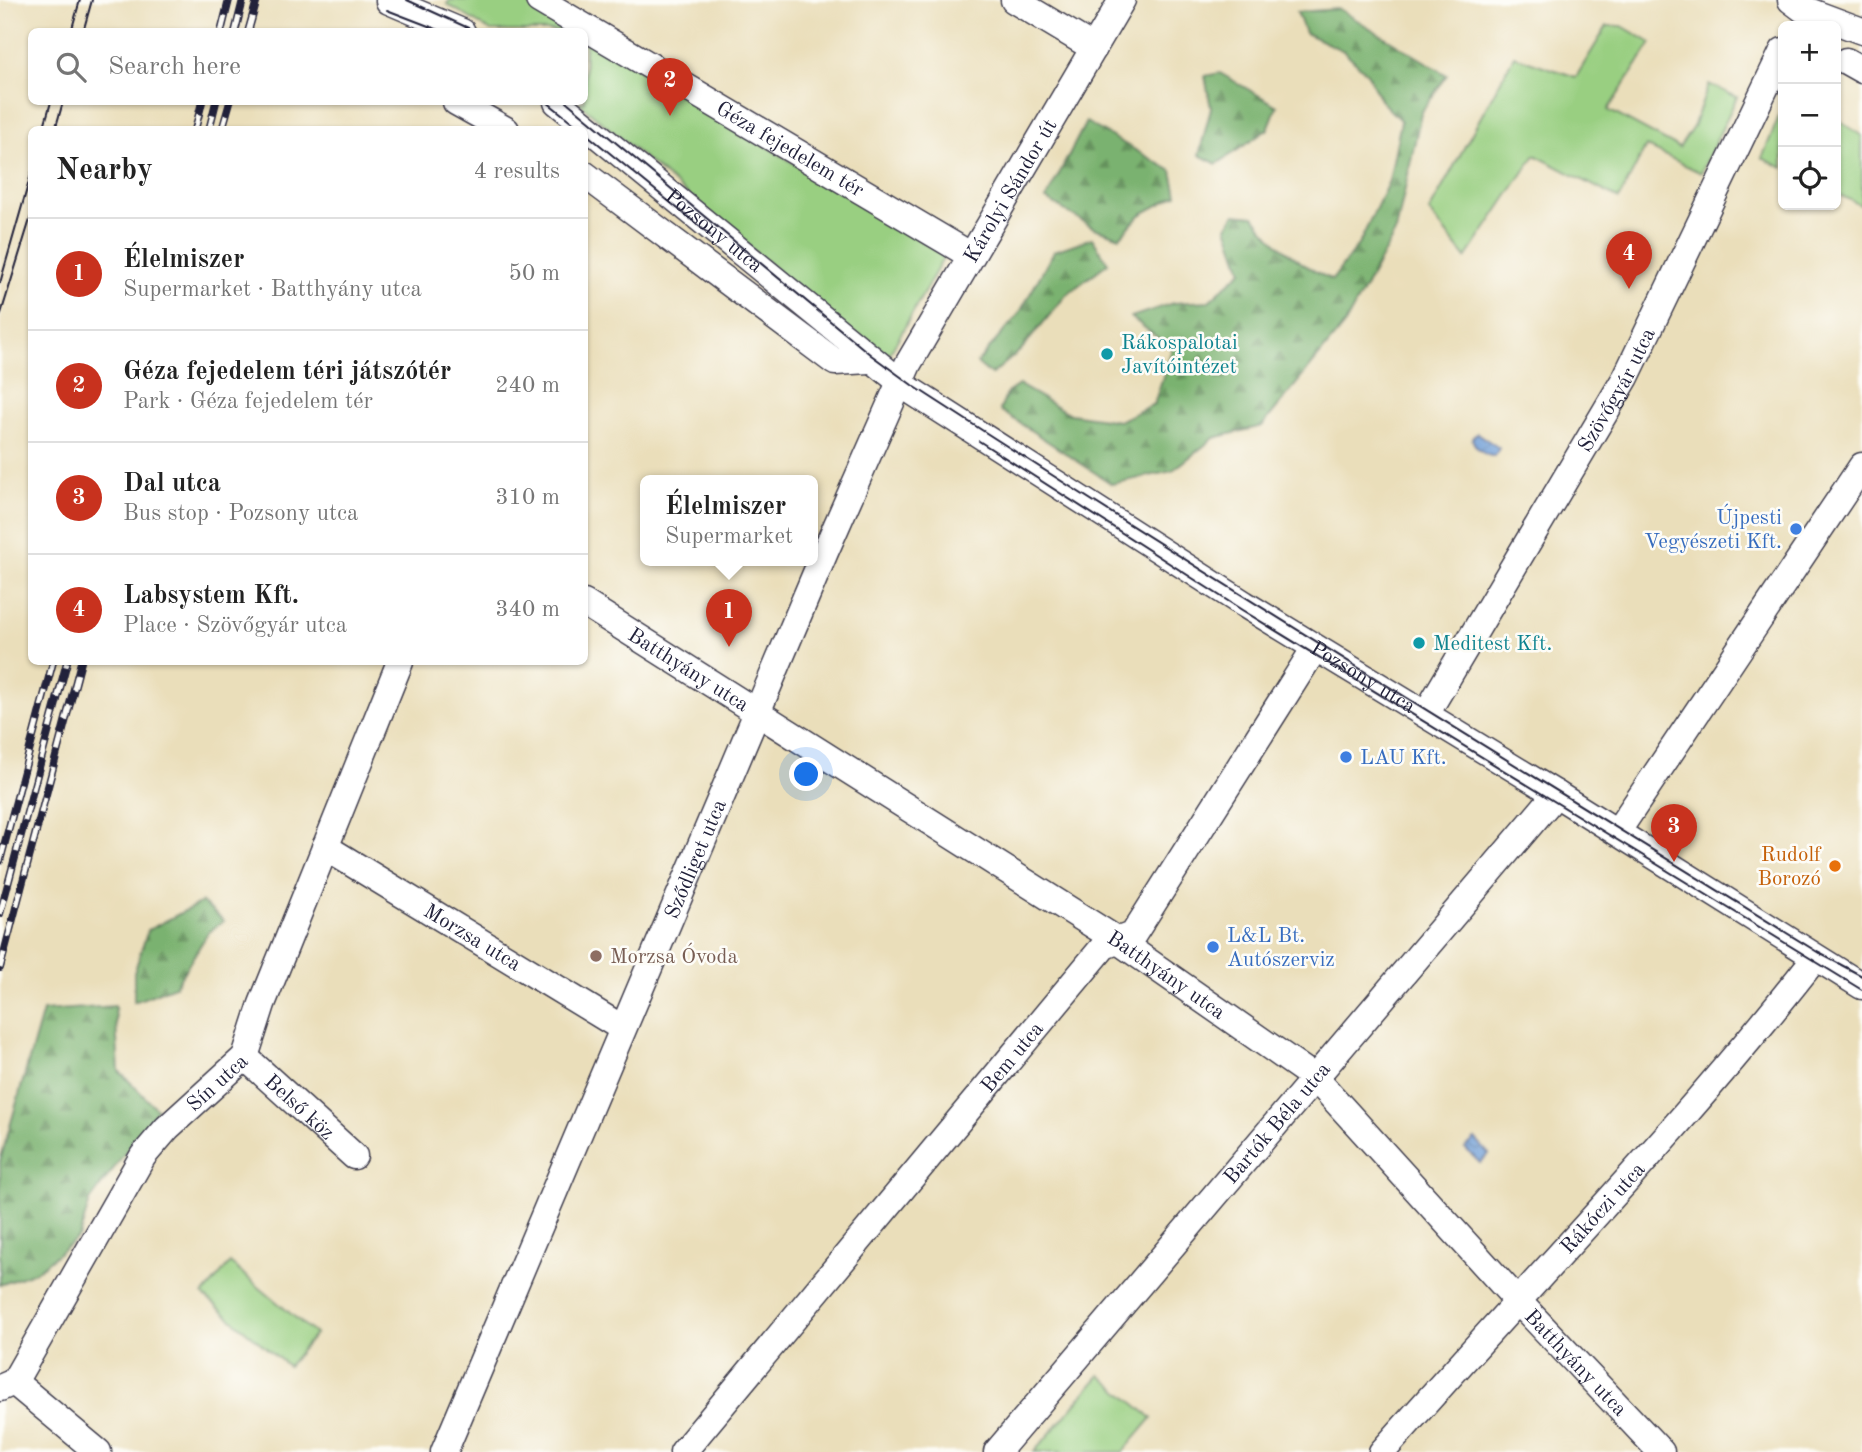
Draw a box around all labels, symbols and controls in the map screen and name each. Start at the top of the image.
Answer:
map controls [1778,21,1841,210]
button: + [1778,21,1841,84]
search box [28,28,588,105]
icon: search [52,48,90,86]
text: Search here [108,54,241,80]
pin: 2 [647,58,693,116]
button: − [1778,84,1841,147]
street label: Géza fejedelem tér [712,98,867,202]
street label: Károlyi Sándor út [961,116,1062,267]
button: locate [1778,147,1841,210]
text: Nearby [56,156,153,186]
text: 4 results [474,160,560,183]
street label: Pozsony utca [661,186,766,277]
pin: 4 [1606,231,1652,289]
text: Élelmiszer [123,247,244,273]
text: 1 [72,262,86,285]
text: 50 m [509,262,560,285]
text: Supermarket · Batthyány utca [123,278,422,301]
street label: Szövőgyár utca [1575,325,1660,456]
place label: Rákospalotai Javítóintézet [1121,333,1238,378]
marker: Rákospalotai Javítóintézet [1099,346,1115,362]
text: Géza fejedelem téri játszótér [123,359,451,385]
text: 2 [72,374,86,397]
text: 240 m [495,374,560,397]
text: Park · Géza fejedelem tér [123,390,373,413]
text: Dal utca [123,471,221,497]
popup [640,475,818,566]
text: 3 [72,486,86,509]
text: 310 m [495,486,560,509]
text: Élelmiszer [665,494,786,520]
text: Bus stop · Pozsony utca [123,502,358,525]
place label: Újpesti Vegyészeti Kft. [1644,503,1782,553]
marker: Újpesti Vegyészeti Kft. [1788,521,1804,537]
text: Supermarket [665,525,793,548]
text: Labsystem Kft. [123,583,299,609]
pin: 1 [706,589,752,647]
text: 4 [72,598,86,621]
text: 340 m [495,598,560,621]
text: Place · Szövőgyár utca [123,614,347,637]
street label: Batthyány utca [624,625,752,716]
place label: Meditest Kft. [1433,634,1552,655]
marker: Meditest Kft. [1411,635,1427,651]
street label: Pozsony utca [1306,638,1419,718]
place label: LAU Kft. [1360,748,1447,769]
marker: LAU Kft. [1338,749,1354,765]
your location [789,757,823,791]
street label: Sződliget utca [662,797,731,922]
pin: 3 [1651,804,1697,862]
place label: Rudolf Borozó [1757,845,1822,890]
marker: Rudolf Borozó [1827,858,1843,874]
street label: Morzsa utca [420,901,524,976]
place label: L&L Bt. Autószerviz [1227,926,1335,971]
street label: Batthyány utca [1103,928,1228,1024]
marker: L&L Bt. Autószerviz [1205,939,1221,955]
place label: Morzsa Óvoda [610,942,738,968]
marker: Morzsa Óvoda [588,948,604,964]
street label: Bem utca [978,1019,1048,1097]
street label: Sín utca [184,1051,252,1116]
street label: Bartók Béla utca [1221,1059,1335,1189]
street label: Belső köz [260,1071,338,1145]
street label: Rákóczi utca [1557,1159,1650,1258]
street label: Batthyány utca [1520,1306,1630,1421]

